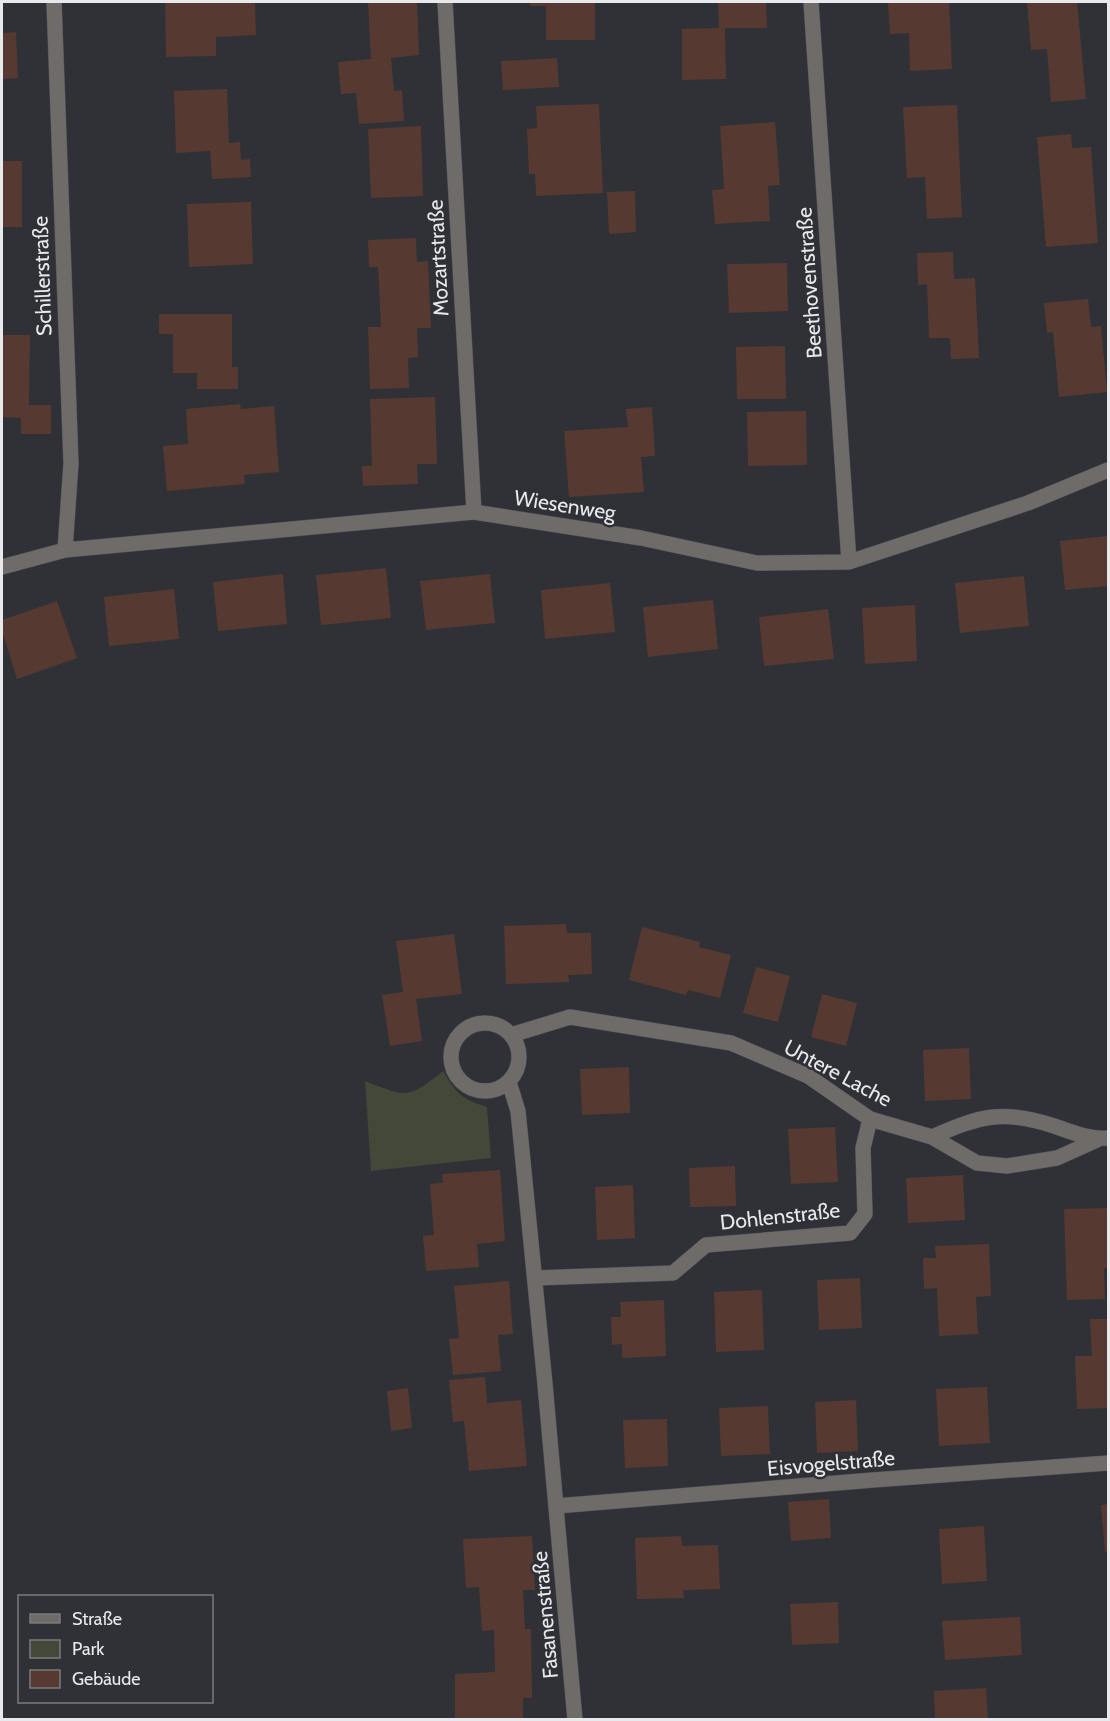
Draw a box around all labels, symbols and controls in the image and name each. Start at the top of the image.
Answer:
street label: Mozartstraße [422,199,454,317]
street label: Beethovenstraße [791,206,827,359]
street label: Schillerstraße [27,215,57,336]
street label: Wiesenweg [513,485,618,525]
street label: Untere Lache [780,1034,896,1112]
street label: Dohlenstraße [719,1197,841,1235]
street label: Eisvogelstraße [766,1445,896,1481]
street label: Fasanenstraße [527,1550,563,1680]
legend [18,1595,213,1703]
text: Straße [72,1608,122,1630]
text: Park [72,1638,105,1660]
text: Gebäude [72,1668,141,1690]

